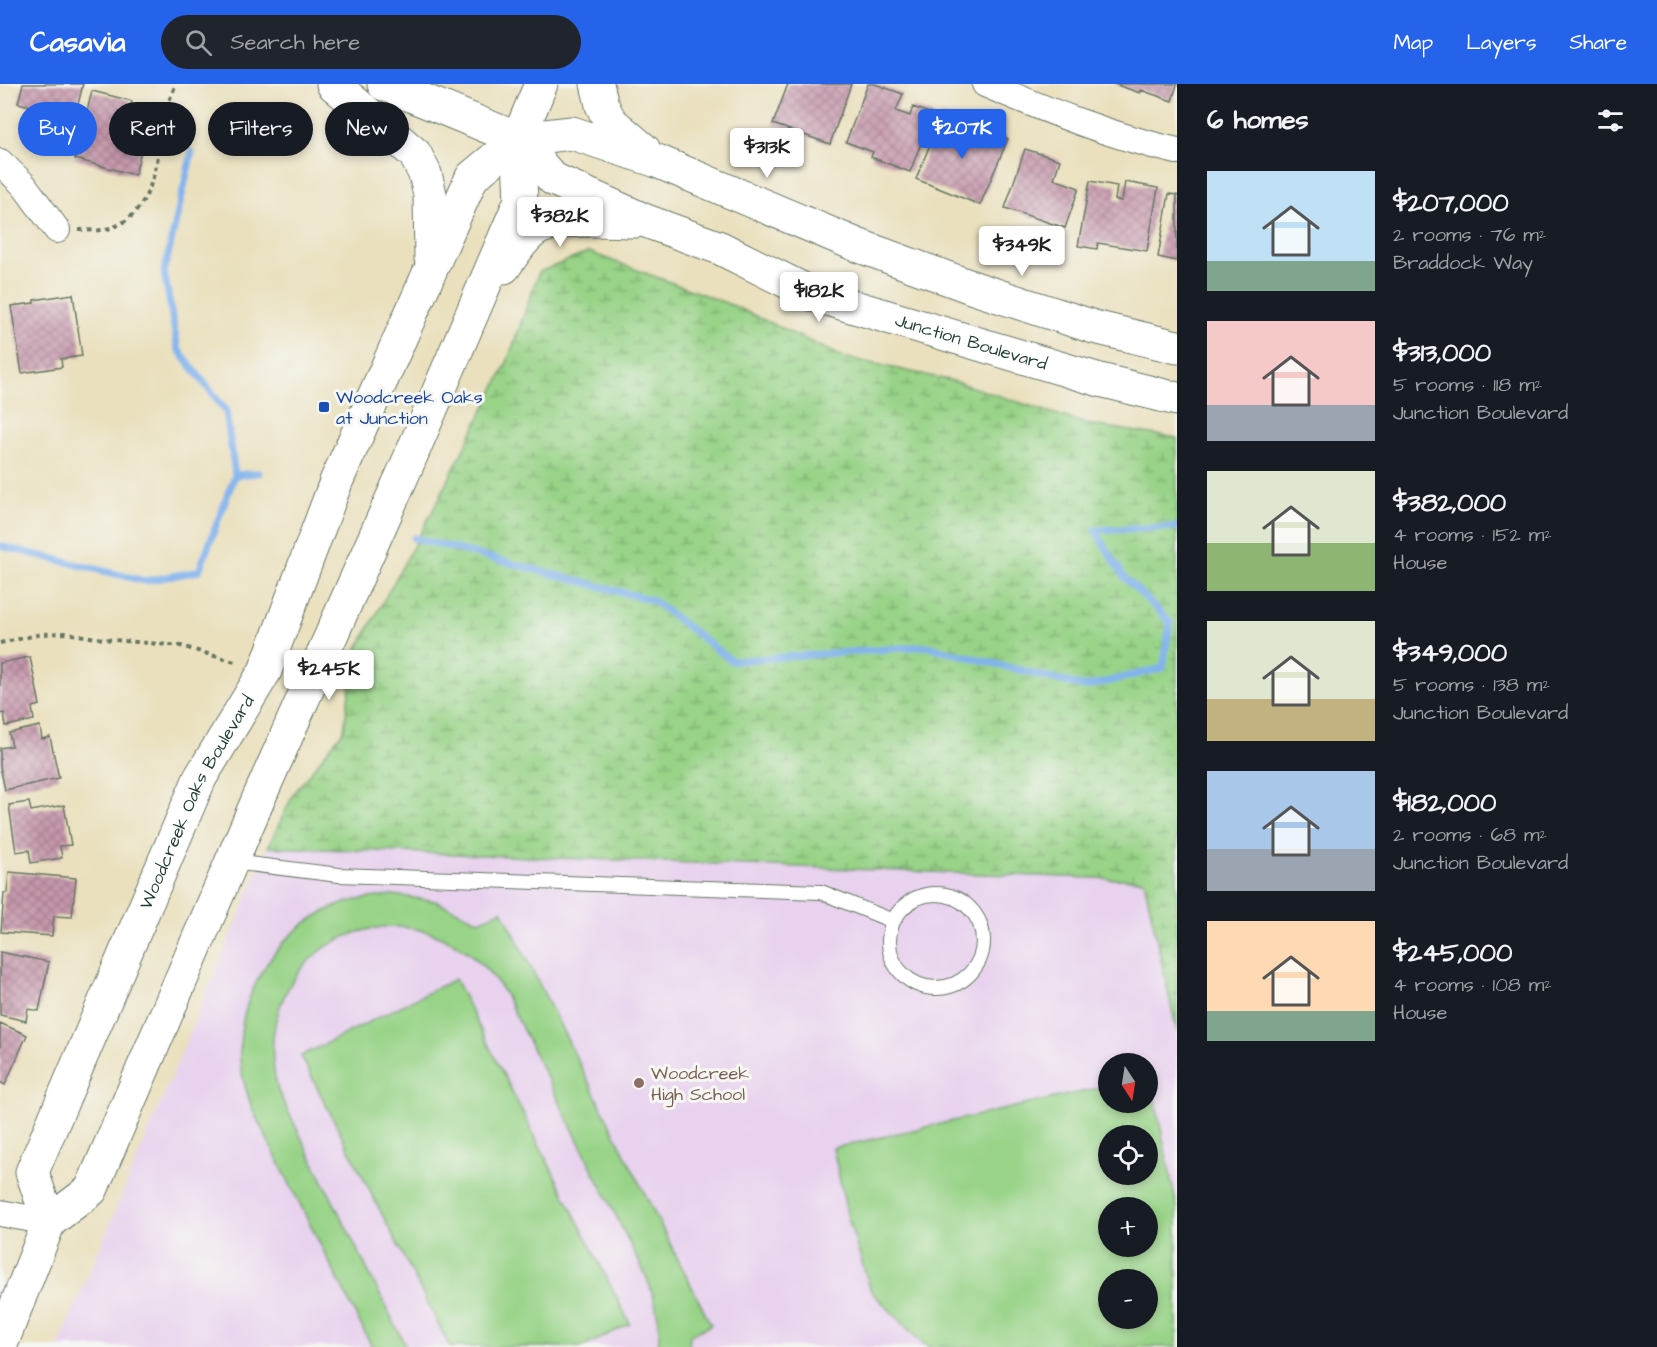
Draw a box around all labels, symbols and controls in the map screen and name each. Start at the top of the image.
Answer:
search box [161,15,581,69]
text: Casavia [30,23,125,62]
icon: search [182,26,215,59]
text: Search here [230,27,360,58]
text: Map [1393,28,1433,57]
text: Layers [1466,28,1536,57]
text: Share [1569,28,1627,57]
chip: Buy [18,102,97,156]
chip: Rent [109,102,196,156]
chip: Filters [208,102,313,156]
chip: New [325,102,409,156]
text: 6 homes [1207,102,1309,138]
icon: filters [1594,104,1627,137]
pin: $207K [920,109,1004,160]
text: $207K [932,114,992,142]
pin: $313K [725,128,809,179]
text: $313K [744,133,790,161]
text: $207,000 [1393,185,1509,221]
icon: home [1255,195,1327,267]
pin: $382K [518,197,602,248]
text: $382K [531,202,589,230]
text: 2 rooms · 76 m² [1393,221,1546,249]
pin: $349K [980,226,1064,277]
text: $349K [993,231,1051,259]
text: Braddock Way [1393,249,1533,277]
pin: $182K [777,272,861,323]
text: $182K [794,277,844,305]
street label: Junction Boulevard [892,308,1050,377]
text: $313,000 [1393,335,1491,371]
icon: home [1255,345,1327,417]
text: 5 rooms · 118 m² [1393,371,1542,399]
place label: Woodcreek Oaks at Junction [336,385,483,431]
text: Junction Boulevard [1393,399,1568,427]
marker: Woodcreek Oaks at Junction [317,400,331,414]
text: $382,000 [1393,485,1506,521]
icon: home [1255,495,1327,567]
text: 4 rooms · 152 m² [1393,521,1552,549]
text: House [1393,549,1447,577]
text: $349,000 [1393,635,1507,671]
icon: home [1255,645,1327,717]
pin: $245K [287,650,371,701]
text: $245K [298,655,360,683]
text: 5 rooms · 138 m² [1393,671,1550,699]
street label: Woodcreek Oaks Boulevard [134,691,260,913]
text: Junction Boulevard [1393,699,1568,727]
text: $182,000 [1393,785,1496,821]
icon: home [1255,795,1327,867]
text: 2 rooms · 68 m² [1393,821,1547,849]
text: Junction Boulevard [1393,849,1568,877]
text: $245,000 [1393,935,1512,971]
icon: home [1255,945,1327,1017]
text: 4 rooms · 108 m² [1393,971,1552,999]
text: House [1393,999,1447,1027]
north arrow [1098,1053,1158,1113]
map controls [1098,1053,1158,1329]
place label: Woodcreek High School [651,1061,749,1108]
marker: Woodcreek High School [632,1076,646,1090]
button: locate [1098,1125,1158,1185]
button: + [1098,1197,1158,1257]
button: − [1098,1269,1158,1329]

